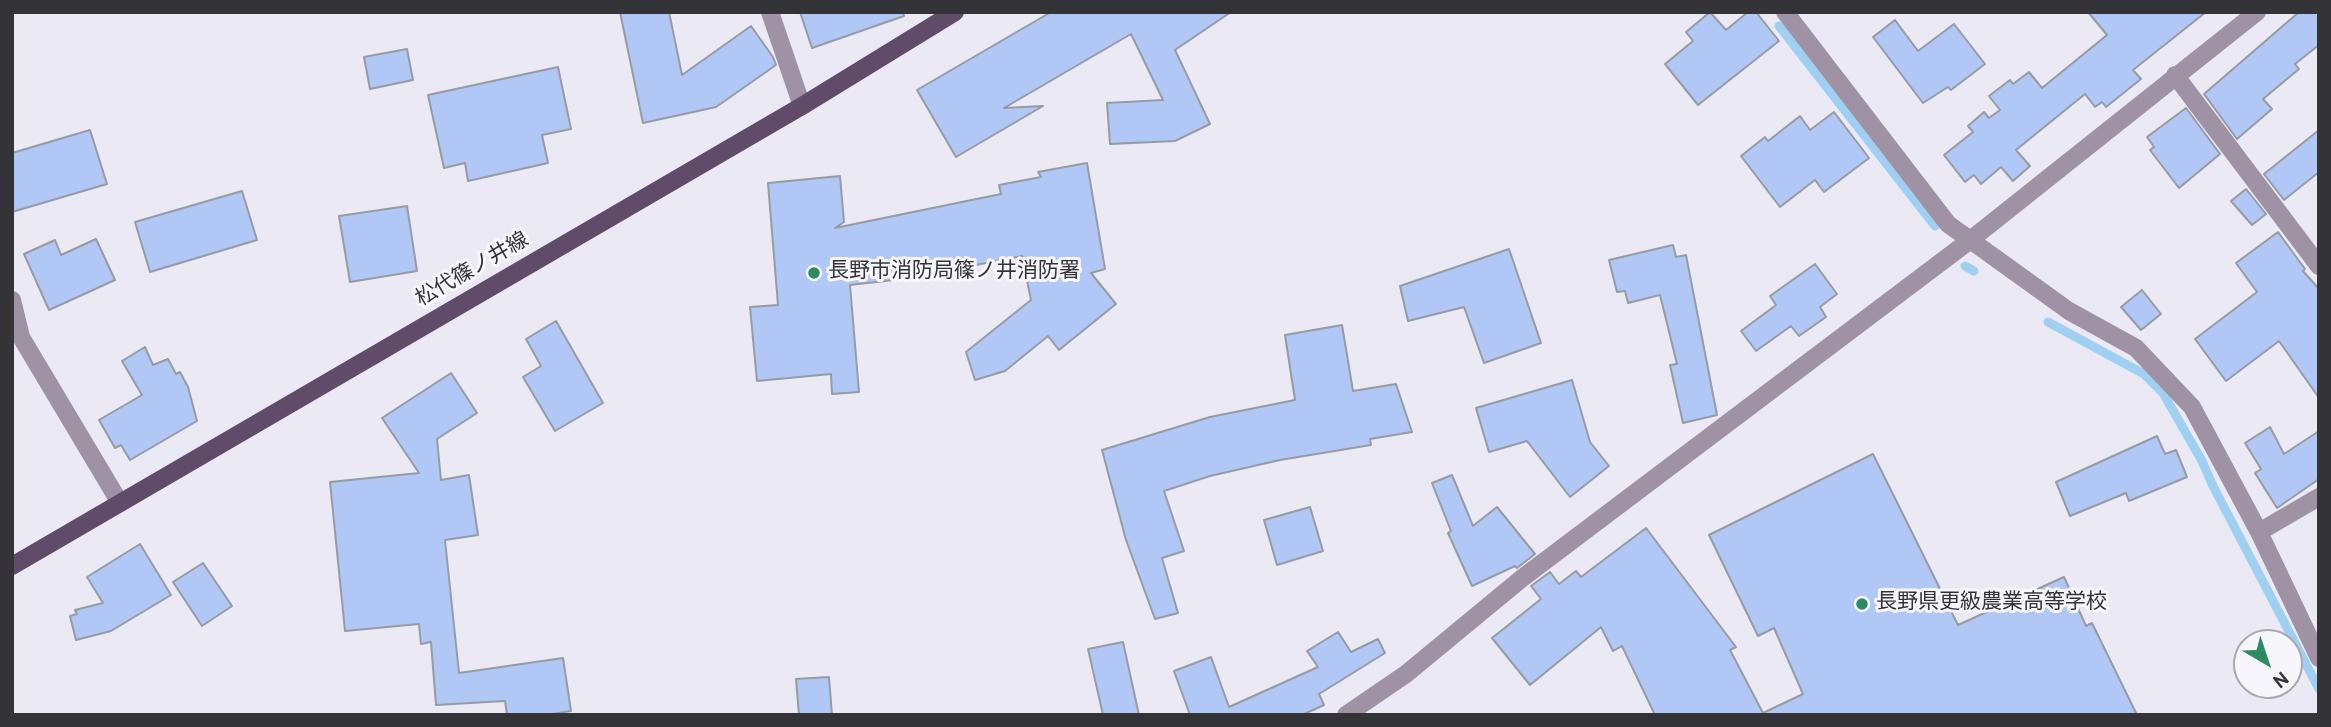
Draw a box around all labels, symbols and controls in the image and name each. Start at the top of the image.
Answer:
street label: 松代篠ノ井線 [412,229,534,313]
place label: 長野市消防局篠ノ井消防署 [828,260,1080,286]
marker: 長野市消防局篠ノ井消防署 [806,265,822,281]
place label: 長野県更級農業高等学校 [1876,591,2107,617]
marker: 長野県更級農業高等学校 [1854,596,1870,612]
north arrow [2233,629,2303,699]
text: N [2267,665,2293,692]

